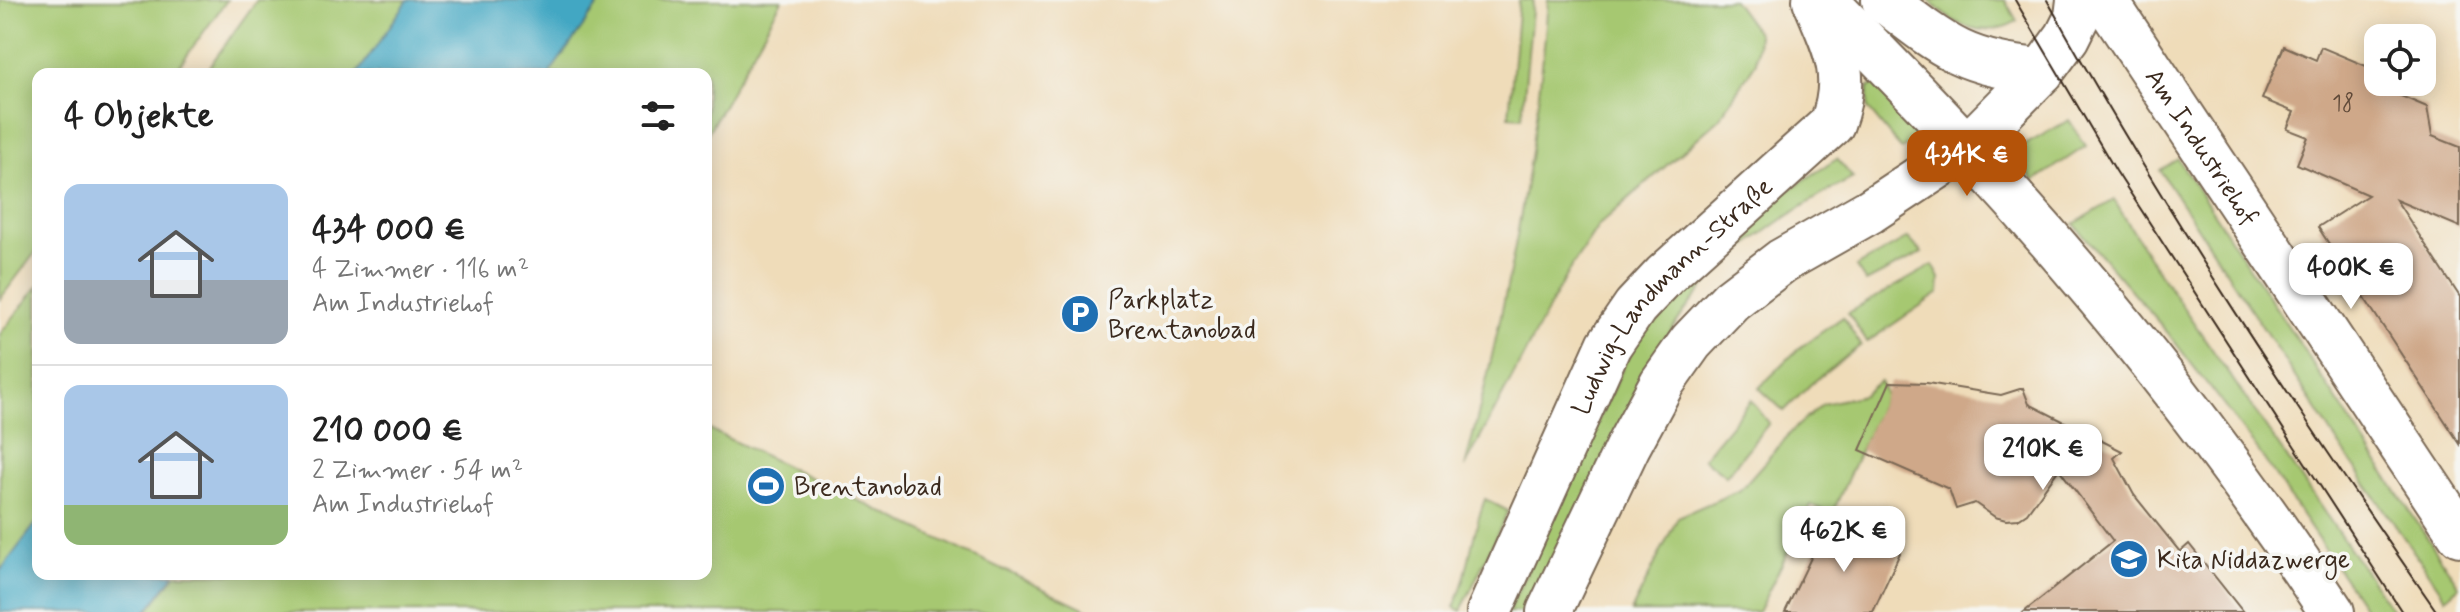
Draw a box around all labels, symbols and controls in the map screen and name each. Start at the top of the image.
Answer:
map controls [2364,24,2436,96]
button: locate [2364,24,2436,96]
street label: Am Industriehof [2136,62,2265,233]
house number: 18 [2332,90,2354,118]
text: 4 Objekte [64,94,213,139]
icon: filters [636,94,680,138]
pin: 434K € [1902,130,2032,198]
text: 434K € [1925,139,2009,173]
street label: Ludwig-Landmann-Straße [1565,171,1781,421]
text: 434 000 € [312,208,466,253]
icon: home [128,216,224,312]
pin: 400K € [2286,243,2416,311]
text: 400K € [2307,252,2395,286]
text: 4 Zimmer · 116 m² [312,253,529,287]
place label: Parkplatz Brentanobad [1108,284,1256,348]
text: Am Industriehof [312,287,494,321]
parking icon: Parkplatz Brentanobad [1059,293,1101,335]
text: 210 000 € [312,409,463,454]
icon: home [128,417,224,513]
pin: 210K € [1978,424,2108,492]
text: 210K € [2002,433,2084,467]
text: 2 Zimmer · 54 m² [312,454,523,488]
sports icon: Brentanobad [745,465,787,507]
place label: Brentanobad [794,471,942,505]
text: Am Industriehof [312,488,494,522]
pin: 462K € [1779,506,1909,574]
text: 462K € [1800,515,1888,549]
school or university icon: Kita Niddazwerge [2108,538,2150,580]
place label: Kita Niddazwerge [2157,544,2350,580]

